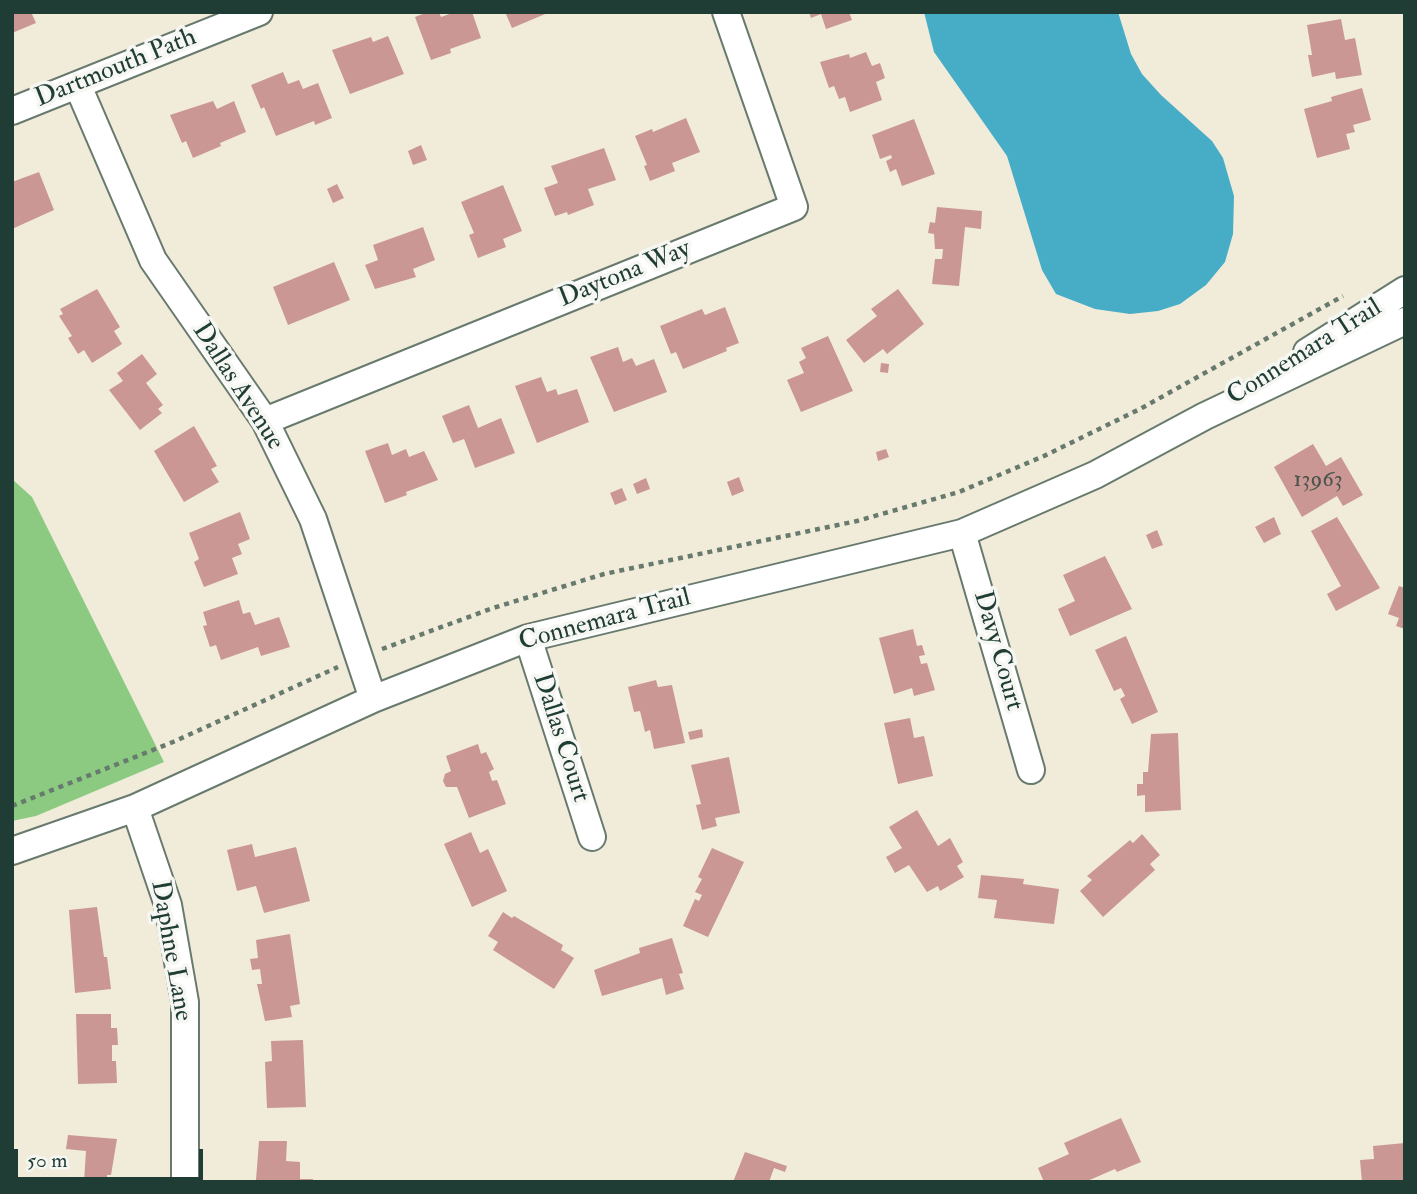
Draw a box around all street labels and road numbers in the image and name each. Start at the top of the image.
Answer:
street label: Dartmouth Path [31,23,201,115]
street label: Daytona Way [554,234,696,316]
street label: Connemara Trail [1222,293,1388,413]
street label: Dallas Avenue [184,317,290,457]
street label: Connemara Trail [516,583,694,659]
street label: Davy Court [965,588,1029,714]
street label: Dallas Court [525,670,595,806]
street label: Daphne Lane [142,878,198,1024]

